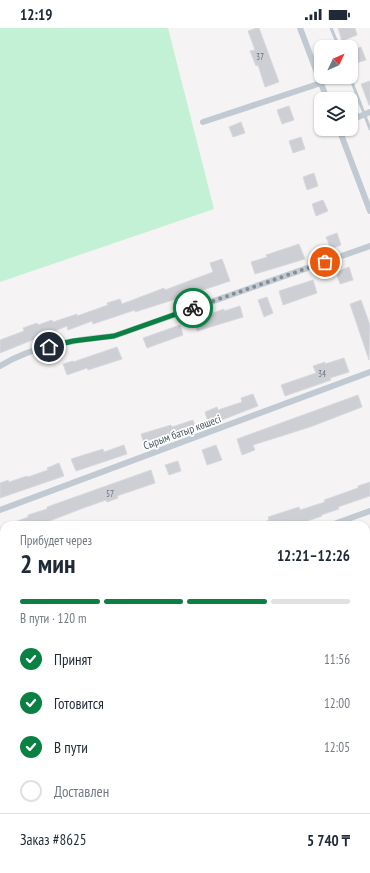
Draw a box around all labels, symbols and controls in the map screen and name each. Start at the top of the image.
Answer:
text: 12:19 [20,5,52,24]
north arrow [314,40,358,84]
map controls [314,40,358,136]
house number: 37 [256,51,264,62]
button: layers [314,92,358,136]
pin [308,245,342,279]
icon: bag [314,251,336,273]
courier [173,288,213,328]
icon: bike [182,297,204,319]
pin [32,330,66,364]
icon: home [38,336,60,358]
house number: 34 [318,368,326,379]
street label: Сырым батыр көшесі [141,411,223,453]
house number: 57 [106,488,114,499]
text: Прибудет через [20,532,92,549]
text: 12:21–12:26 [277,546,350,565]
text: 2 мин [20,547,75,580]
text: В пути · 120 m [20,610,86,627]
icon: check [20,648,42,670]
text: Принят [54,650,92,669]
text: 11:56 [324,651,350,668]
icon: check [20,692,42,714]
text: Готовится [54,694,104,713]
text: 12:00 [324,695,350,712]
icon: check [20,736,42,758]
text: В пути [54,738,88,757]
text: 12:05 [324,739,350,756]
text: Доставлен [54,782,109,801]
text: Заказ #8625 [20,830,87,849]
text: 5 740 ₸ [307,831,350,850]

